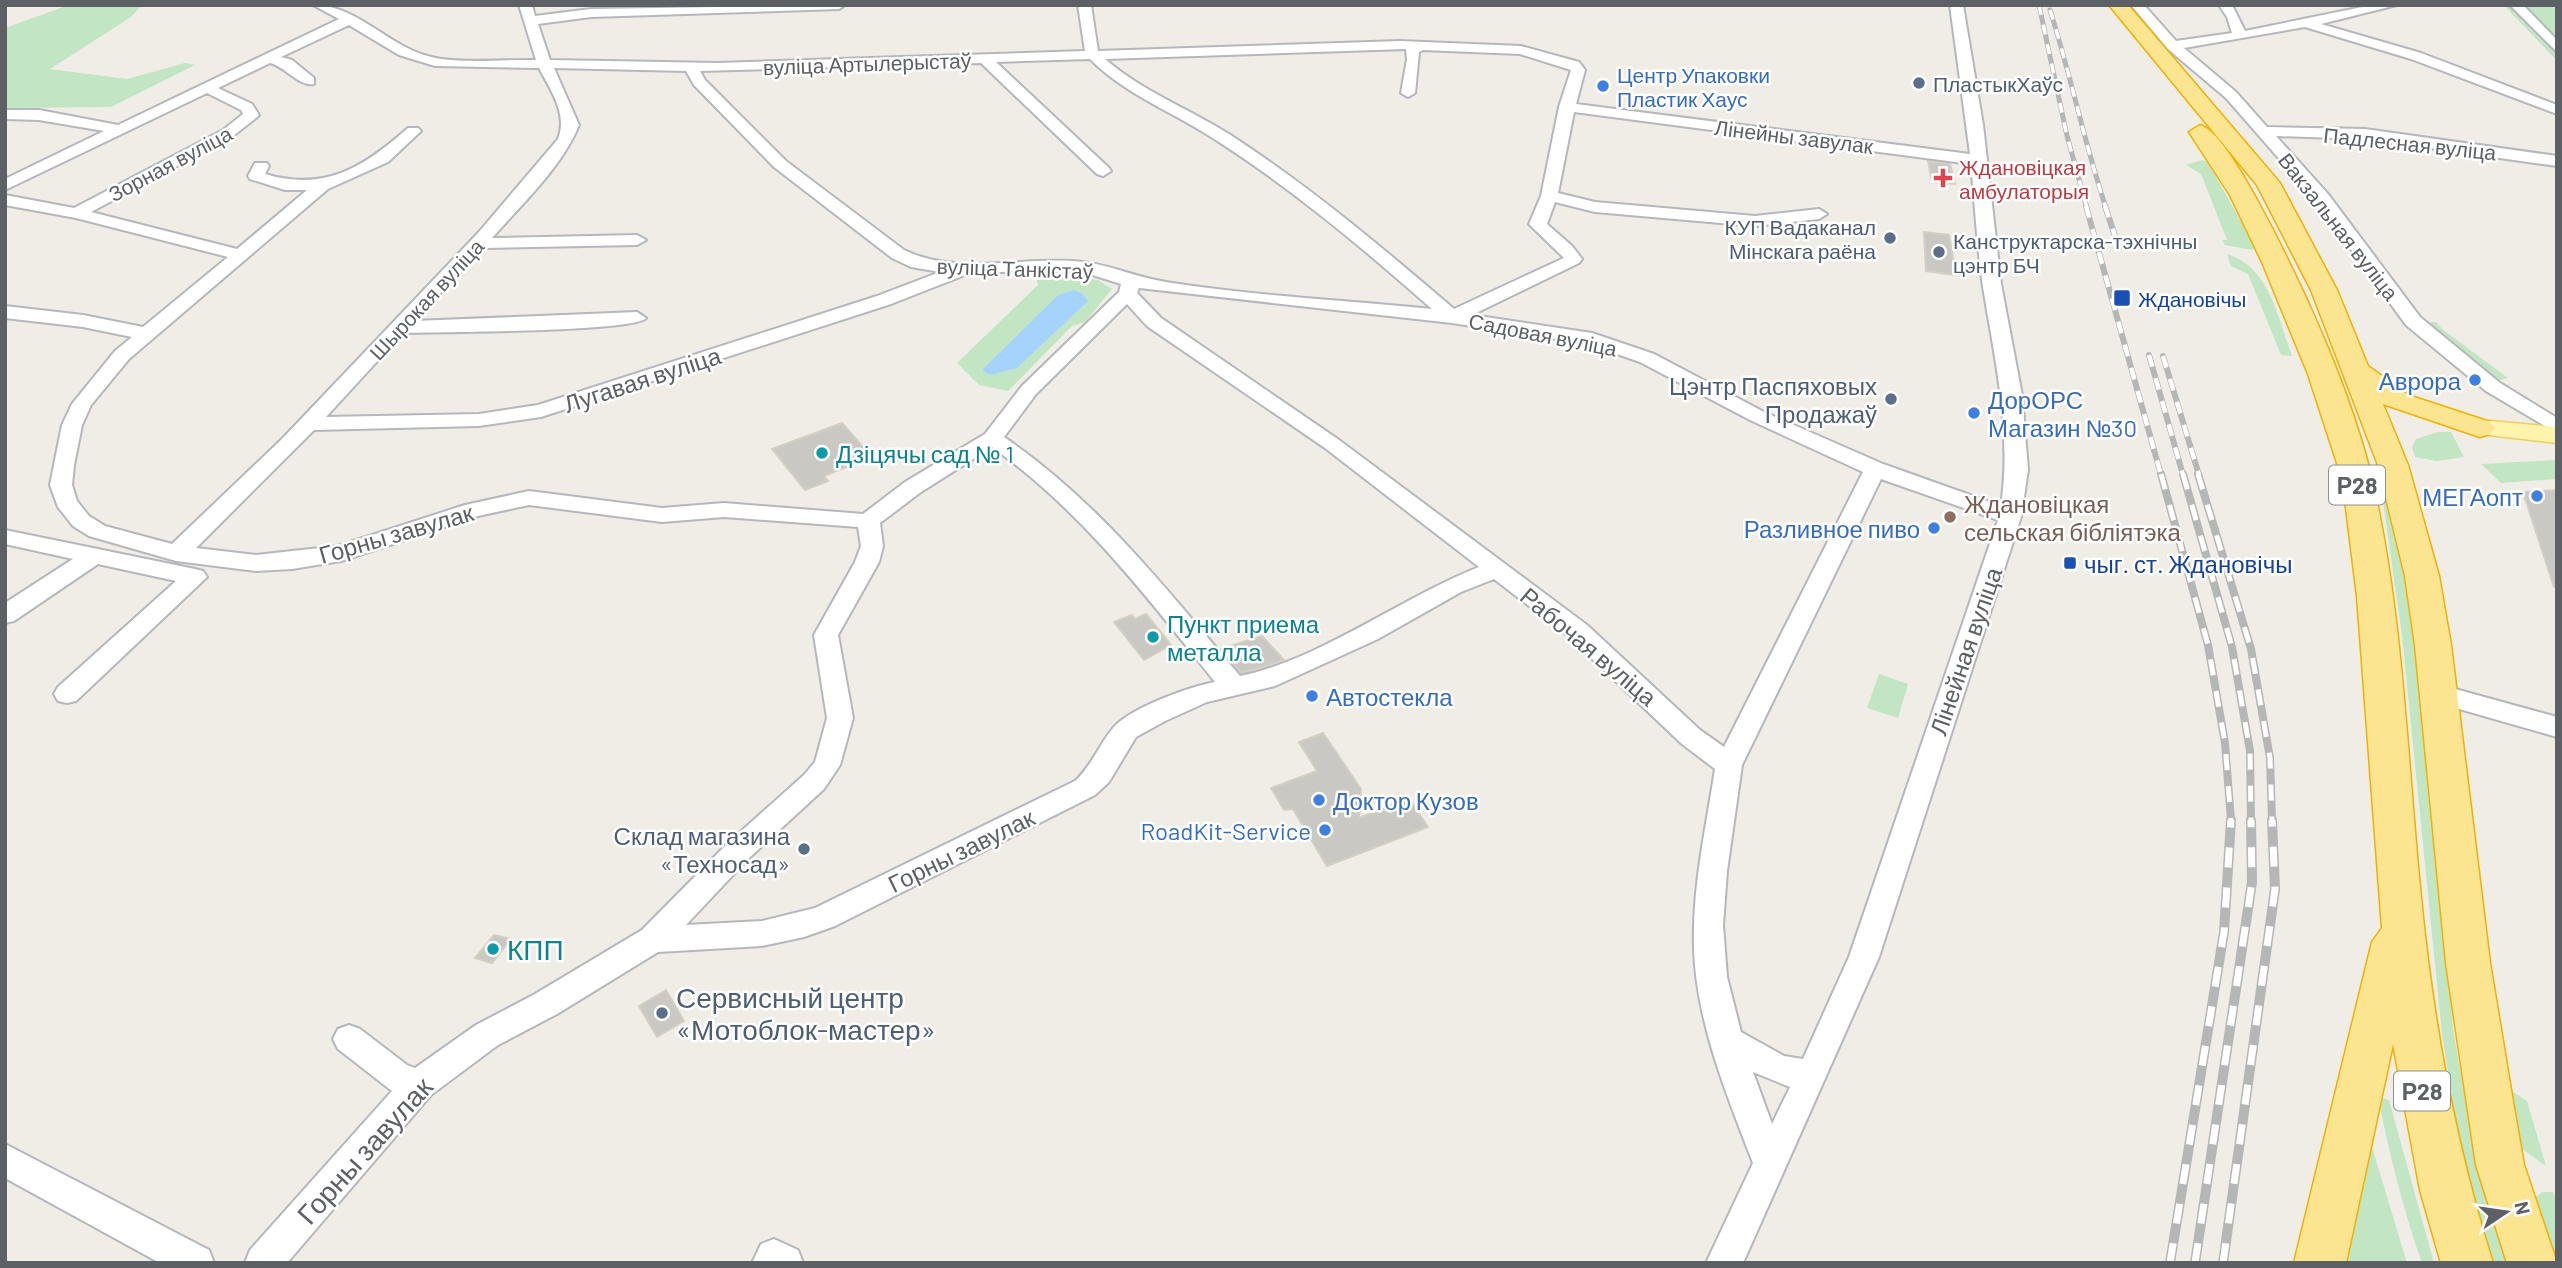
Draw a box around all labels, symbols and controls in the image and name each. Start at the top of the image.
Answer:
street label: вуліца Артылерыстаў [762,47,972,79]
place label: Центр Упаковки Пластик Хаус [1617,62,1770,111]
place label: ПластыкХаўс [1933,71,2063,96]
marker: ПластыкХаўс [1911,75,1927,91]
marker: Центр Упаковки Пластик Хаус [1595,78,1611,94]
street label: Лінейны завулак [1713,114,1875,158]
street label: Зорная вуліца [104,120,236,206]
street label: Падлесная вуліца [2322,121,2498,165]
street label: Вакзальная вуліца [2274,147,2404,305]
place label: Ждановіцкая амбулаторыя [1959,154,2089,203]
marker: Ждановіцкая амбулаторыя [1933,168,1953,188]
place label: КУП Вадаканал Мінскага раёна [1724,214,1876,263]
place label: Канструктарска-тэхнічны цэнтр БЧ [1953,228,2197,277]
marker: КУП Вадаканал Мінскага раёна [1882,230,1898,246]
street label: Шырокая вуліца [364,233,489,365]
marker: Канструктарска-тэхнічны цэнтр БЧ [1931,244,1947,260]
street label: вуліца Танкістаў [936,253,1094,283]
place label: Ждановічы [2138,286,2246,311]
marker: Ждановічы [2112,288,2132,308]
street label: Садовая вуліца [1467,307,1620,361]
street label: Лугавая вуліца [560,340,725,418]
place label: Аврора [2379,366,2462,395]
place label: Цэнтр Паспяховых Продажаў [1669,371,1877,428]
marker: Аврора [2467,372,2483,388]
place label: ДорОРС Магазин №30 [1988,385,2137,442]
marker: Цэнтр Паспяховых Продажаў [1883,391,1899,407]
marker: ДорОРС Магазин №30 [1966,405,1982,421]
place label: Дзіцячы сад № 1 [836,439,1014,468]
marker: Дзіцячы сад № 1 [814,445,830,461]
road number: Р28 [2329,466,2385,505]
place label: МЕГАопт [2422,482,2523,511]
marker: МЕГАопт [2529,488,2545,504]
place label: Ждановіцкая сельская бібліятэка [1964,489,2182,546]
street label: Горны завулак [315,497,477,569]
marker: Ждановіцкая сельская бібліятэка [1942,509,1958,525]
place label: Разливное пиво [1744,514,1920,543]
marker: Разливное пиво [1926,520,1942,536]
place label: чыг. ст. Ждановічы [2084,549,2292,578]
marker: чыг. ст. Ждановічы [2062,555,2078,571]
street label: Лінейная вуліца [1923,563,2008,739]
street label: Рабочая вуліца [1515,581,1664,712]
place label: Пункт приема металла [1167,609,1320,666]
marker: Пункт приема металла [1145,629,1161,645]
place label: Автостекла [1326,682,1453,711]
marker: Автостекла [1304,688,1320,704]
place label: Доктор Кузов [1333,786,1479,815]
marker: Доктор Кузов [1311,792,1327,808]
street label: Горны завулак [883,802,1039,898]
place label: RoadKit-Service [1140,816,1311,845]
place label: Склад магазина «Техносад» [614,821,791,878]
marker: RoadKit-Service [1317,822,1333,838]
marker: Склад магазина «Техносад» [796,841,812,857]
place label: КПП [507,932,564,966]
marker: КПП [485,941,501,957]
place label: Сервисный центр «Мотоблок-мастер» [676,980,936,1046]
marker: Сервисный центр «Мотоблок-мастер» [654,1005,670,1021]
street label: Горны завулак [289,1069,439,1230]
road number: Р28 [2394,1072,2450,1110]
north arrow [2471,1177,2541,1247]
text: N [2510,1199,2536,1217]

